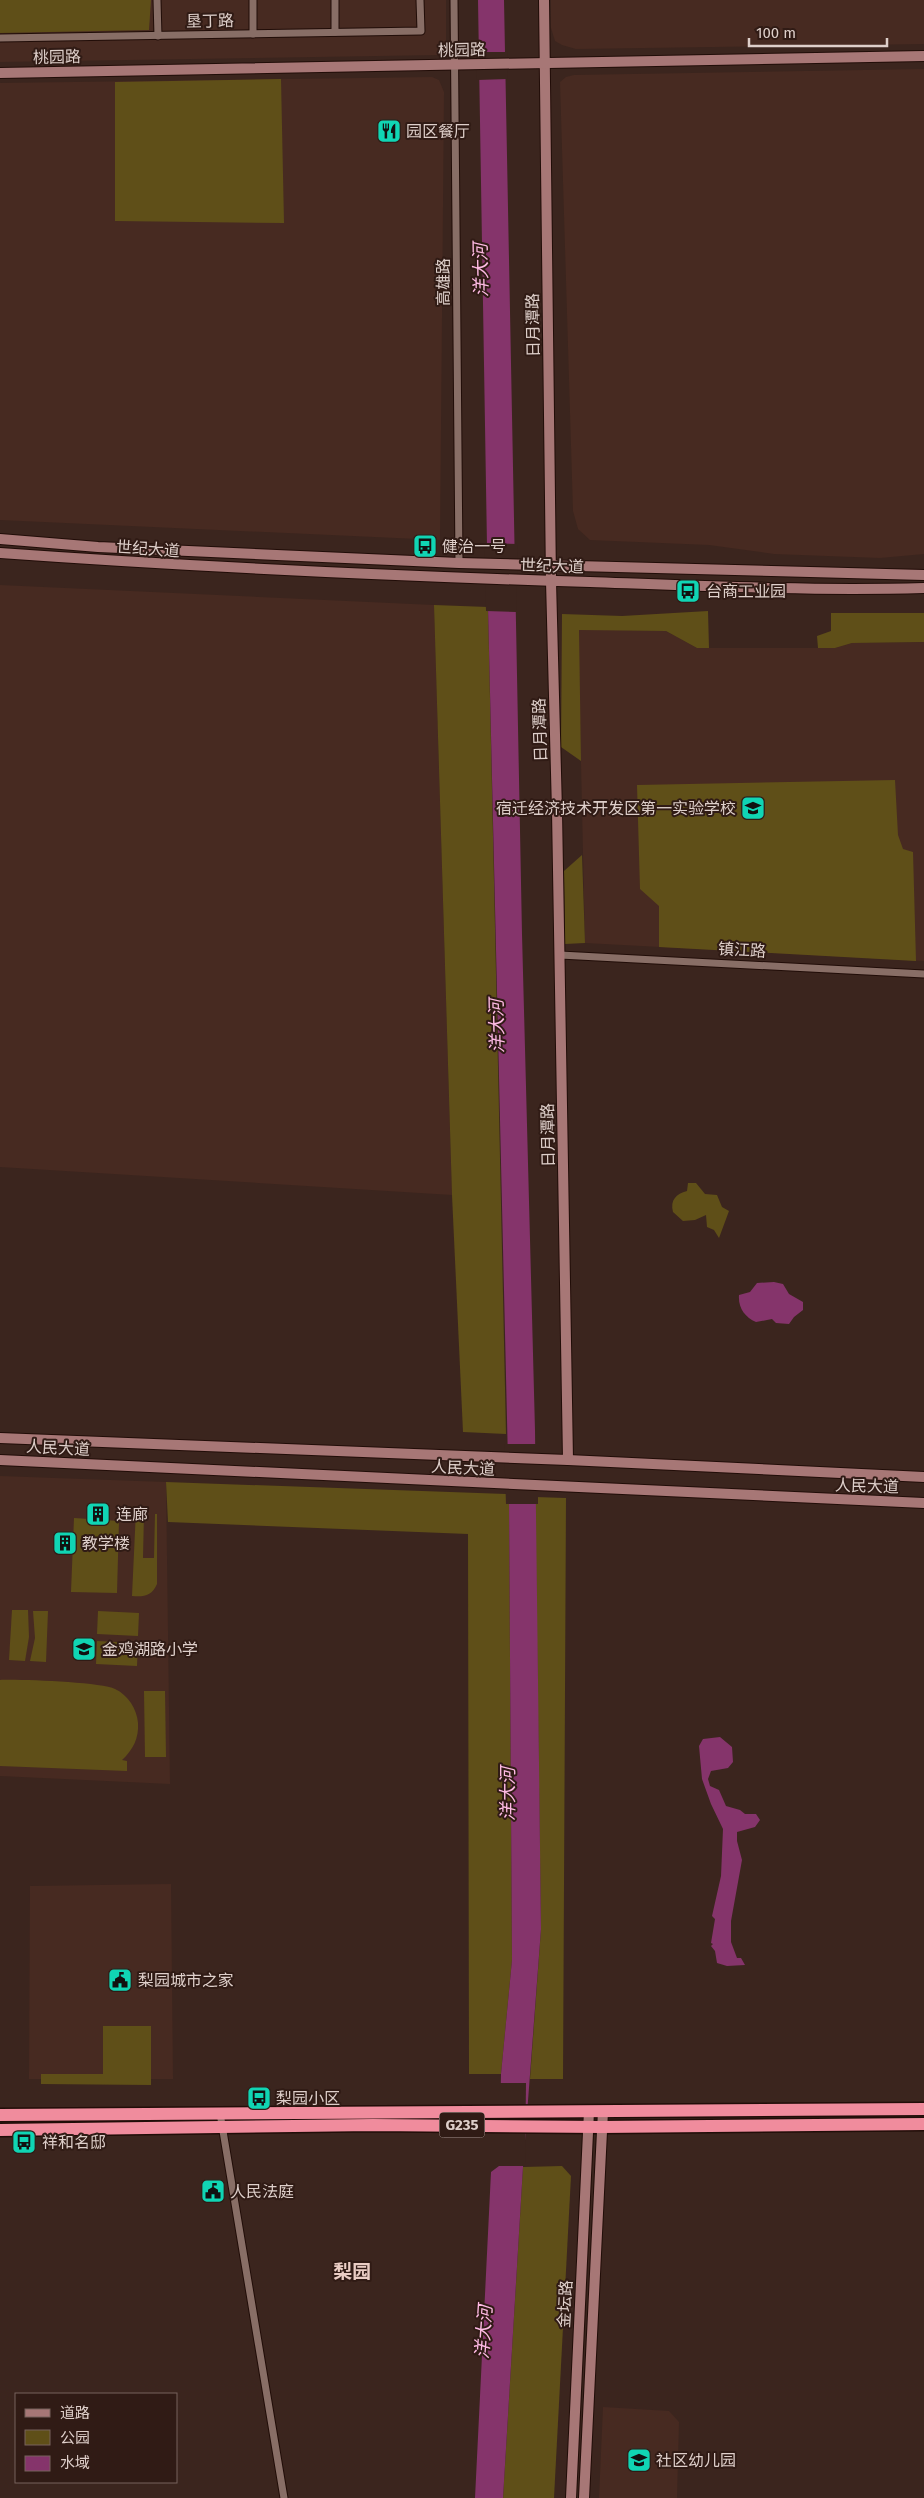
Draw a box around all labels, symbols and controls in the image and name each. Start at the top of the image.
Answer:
street label: 垦丁路 [186,11,234,31]
scale bar [749,15,886,47]
text: 100 m [756,24,796,42]
street label: 桃园路 [438,40,486,60]
street label: 桃园路 [33,47,81,67]
restaurant icon: 园区餐厅 [376,118,402,144]
place label: 园区餐厅 [406,122,470,141]
water label: 洋大河 [469,240,492,297]
street label: 高雄路 [434,258,453,306]
street label: 日月潭路 [523,293,543,357]
bus stop icon: 健治一号 [412,533,438,559]
street label: 世纪大道 [115,537,181,561]
place label: 健治一号 [442,537,506,556]
street label: 世纪大道 [520,555,584,577]
bus stop icon: 台商工业园 [675,578,701,604]
place label: 台商工业园 [706,582,786,601]
street label: 日月潭路 [529,698,551,762]
school or university icon: 宿迁经济技术开发区第一实验学校 [740,795,766,821]
place label: 宿迁经济技术开发区第一实验学校 [496,799,736,818]
street label: 镇江路 [718,939,766,961]
water label: 洋大河 [485,996,508,1053]
street label: 日月潭路 [538,1103,558,1167]
street label: 人民大道 [26,1437,90,1459]
street label: 人民大道 [431,1457,495,1479]
street label: 人民大道 [835,1475,899,1497]
building icon: 连廊 [85,1501,111,1527]
place label: 连廊 [116,1505,148,1524]
building icon: 教学楼 [52,1530,78,1556]
place label: 教学楼 [82,1534,130,1553]
school or university icon: 金鸡湖路小学 [71,1636,97,1662]
place label: 金鸡湖路小学 [102,1640,198,1659]
water label: 洋大河 [497,1764,519,1821]
public building icon: 梨园城市之家 [107,1967,133,1993]
place label: 梨园城市之家 [138,1971,234,1990]
bus stop icon: 梨园小区 [246,2085,272,2111]
place label: 梨园小区 [276,2089,340,2108]
road number: G235 [440,2112,484,2138]
bus stop icon: 祥和名邸 [11,2129,37,2155]
place label: 祥和名邸 [42,2133,106,2152]
public building icon: 人民法庭 [200,2178,226,2204]
place label: 人民法庭 [230,2182,294,2201]
district label: 梨园 [333,2260,371,2283]
street label: 金坛路 [554,2280,576,2328]
water label: 洋大河 [471,2301,497,2360]
legend [15,2393,178,2483]
text: 道路 [60,2404,90,2422]
text: 公园 [60,2429,90,2447]
school or university icon: 社区幼儿园 [626,2447,652,2473]
place label: 社区幼儿园 [656,2451,736,2470]
text: 水域 [60,2454,90,2472]

